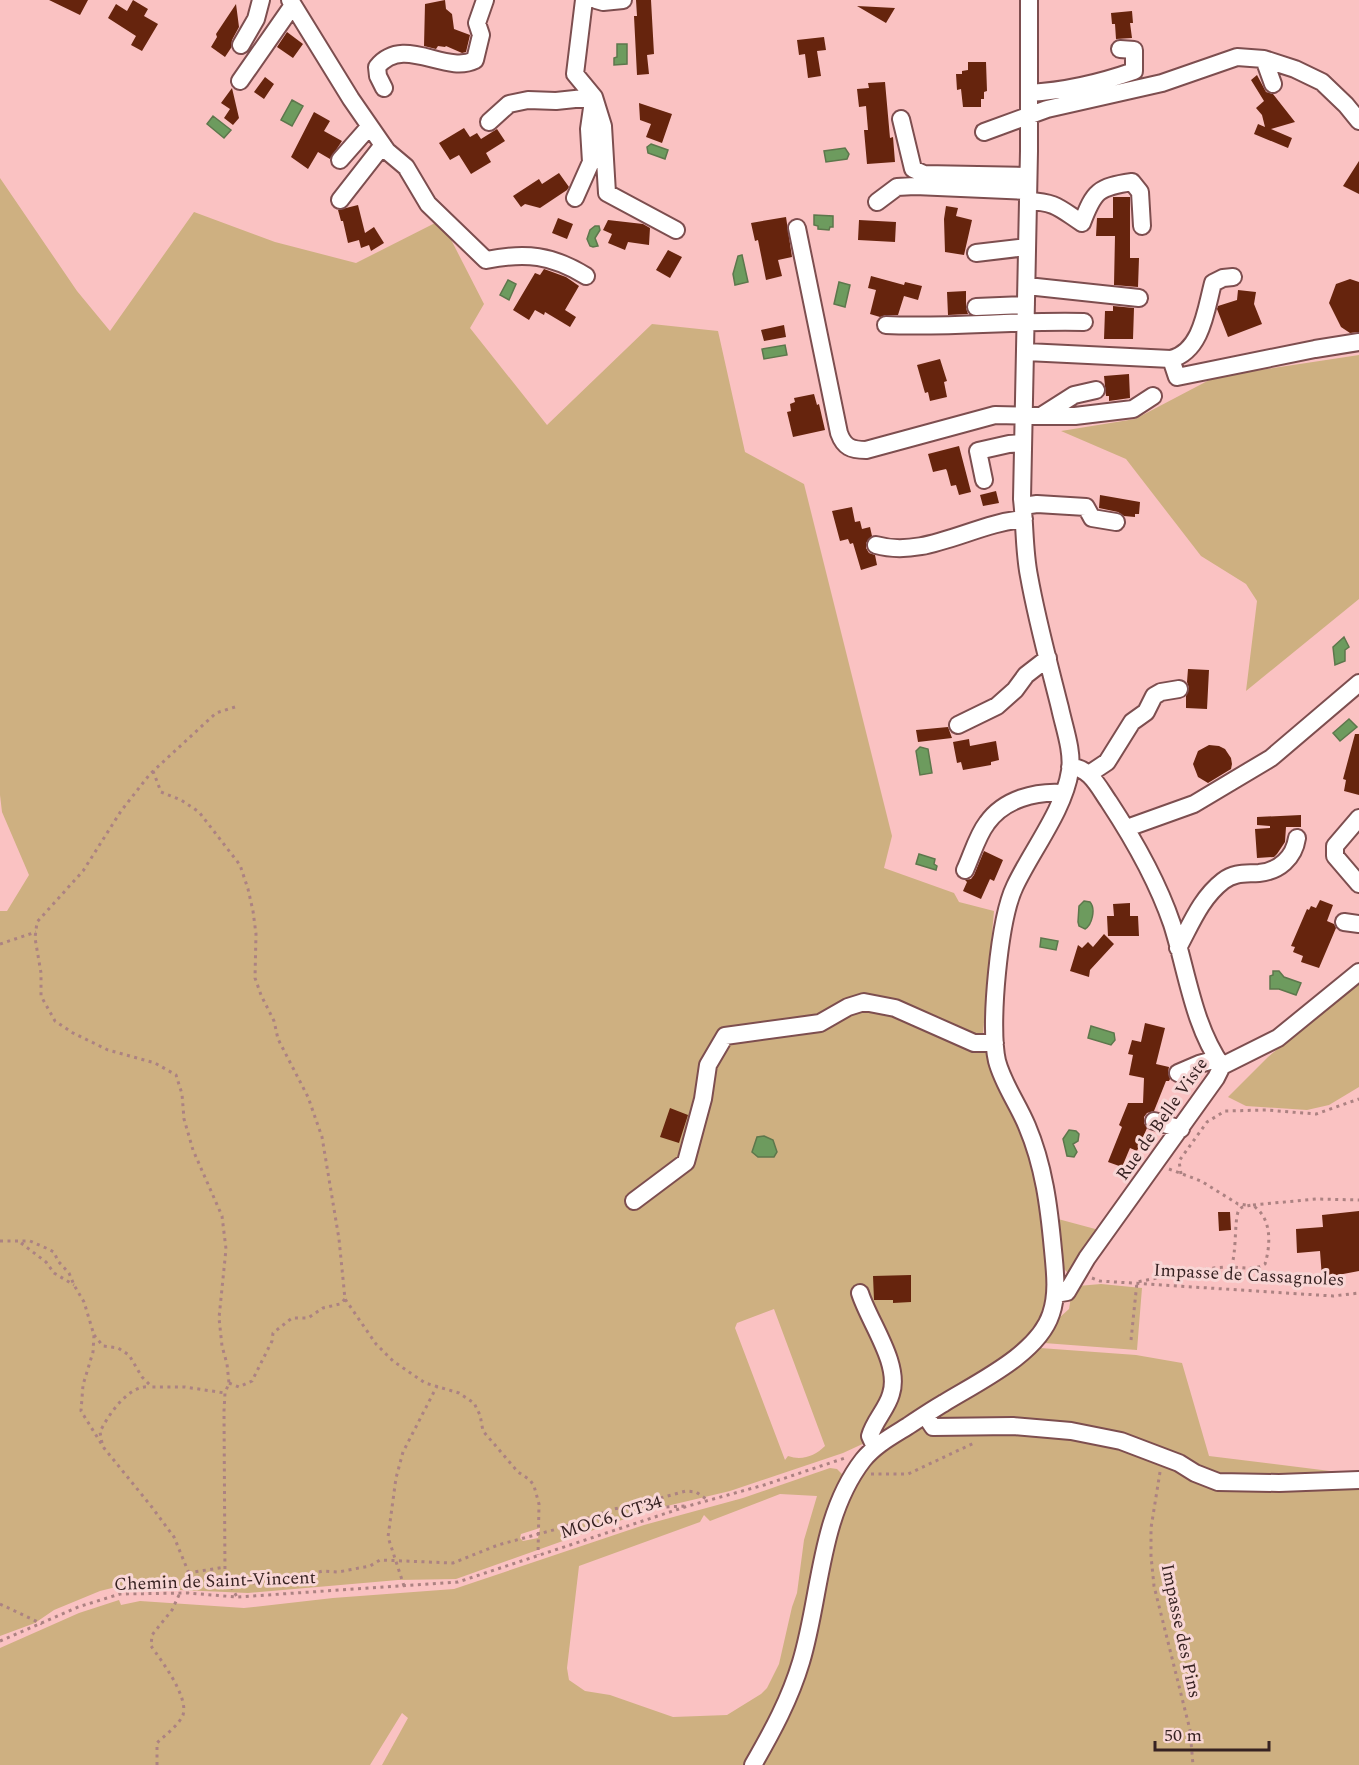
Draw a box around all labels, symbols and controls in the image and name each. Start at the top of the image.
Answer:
street label: Rue de Belle Viste [1109,1052,1215,1186]
street label: Impasse de Cassagnoles [1153,1257,1345,1293]
street label: MOC6, CT34 [557,1488,665,1546]
street label: Impasse des Pins [1154,1561,1208,1701]
street label: Chemin de Saint-Vincent [114,1564,316,1598]
scale bar [1155,1714,1269,1752]
text: 50 m [1164,1722,1202,1749]

